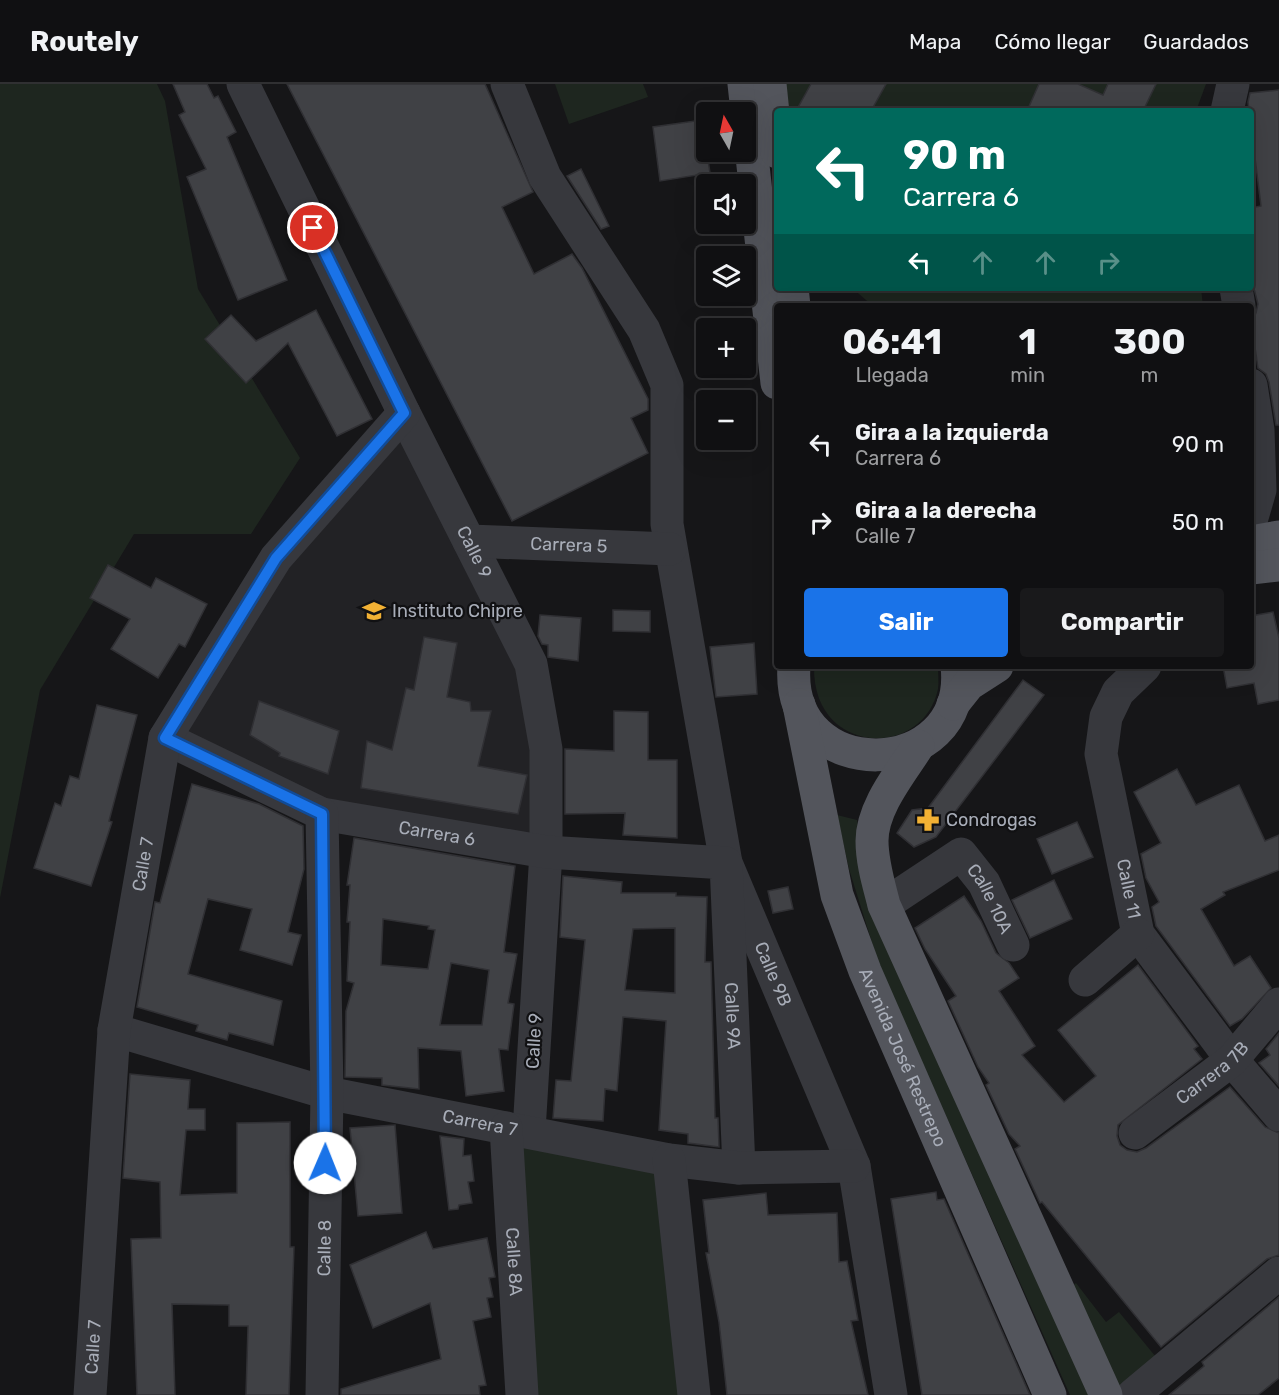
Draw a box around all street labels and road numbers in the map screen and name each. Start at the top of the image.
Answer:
street label: Calle 9 [452,522,497,582]
street label: Carrera 5 [530,532,608,558]
street label: Carrera 6 [397,816,477,851]
street label: Calle 7 [127,836,158,893]
street label: Calle 11 [1112,857,1146,921]
street label: Calle 10A [962,859,1017,937]
street label: Calle 9B [750,939,796,1010]
street label: Avenida José Restrepo [854,965,951,1150]
street label: Calle 9A [720,982,745,1050]
street label: Calle 9 [522,1013,546,1069]
street label: Carrera 7B [1172,1037,1254,1109]
street label: Carrera 7 [441,1105,519,1141]
street label: Calle 8 [313,1220,336,1277]
street label: Calle 8A [501,1227,527,1297]
street label: Calle 7 [80,1319,106,1375]

